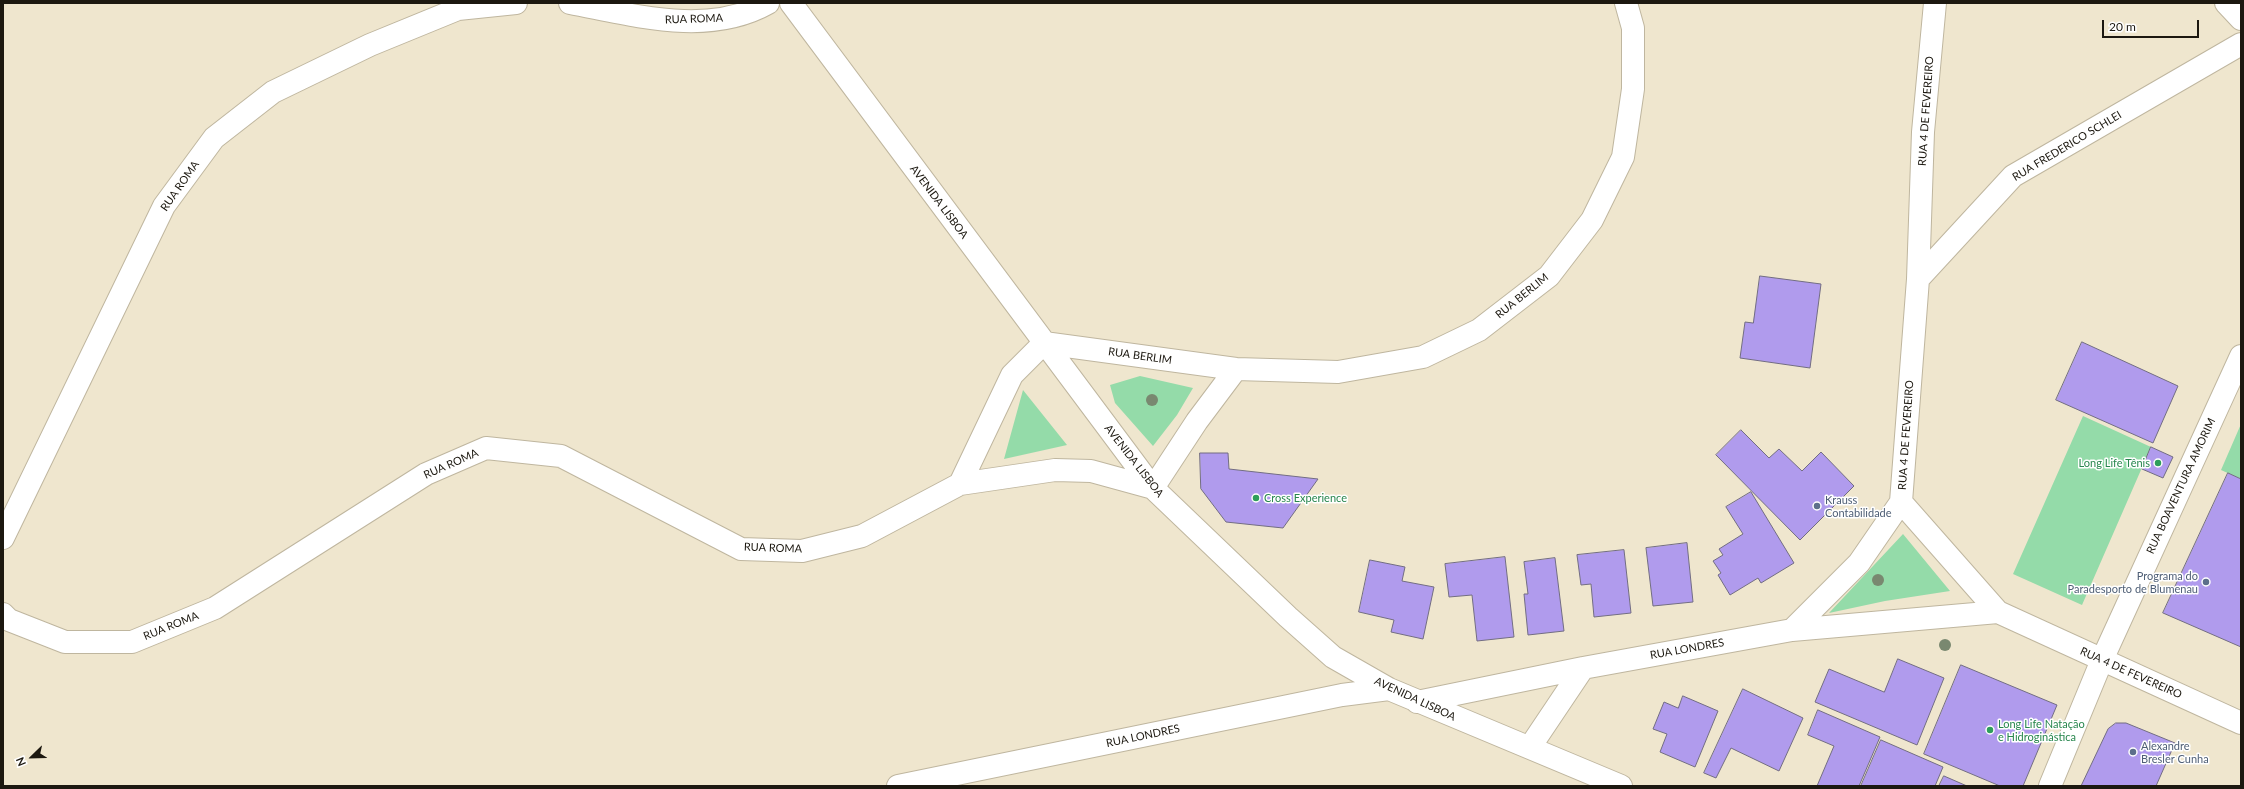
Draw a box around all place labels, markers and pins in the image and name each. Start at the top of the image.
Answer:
place label: Long Life Tênis [2079,456,2150,470]
marker: Long Life Tênis [2153,458,2163,468]
place label: Cross Experience [1264,491,1347,505]
marker: Cross Experience [1251,493,1261,503]
place label: Krauss Contabilidade [1825,493,1892,519]
marker: Krauss Contabilidade [1812,501,1822,511]
place label: Programa do Paradesporto de Blumenau [2068,569,2198,595]
marker: Programa do Paradesporto de Blumenau [2201,577,2211,587]
place label: Long Life Natação e Hidroginástica [1998,717,2085,743]
marker: Long Life Natação e Hidroginástica [1985,725,1995,735]
place label: Alexandre Bresler Cunha [2141,739,2209,765]
marker: Alexandre Bresler Cunha [2128,747,2138,757]

